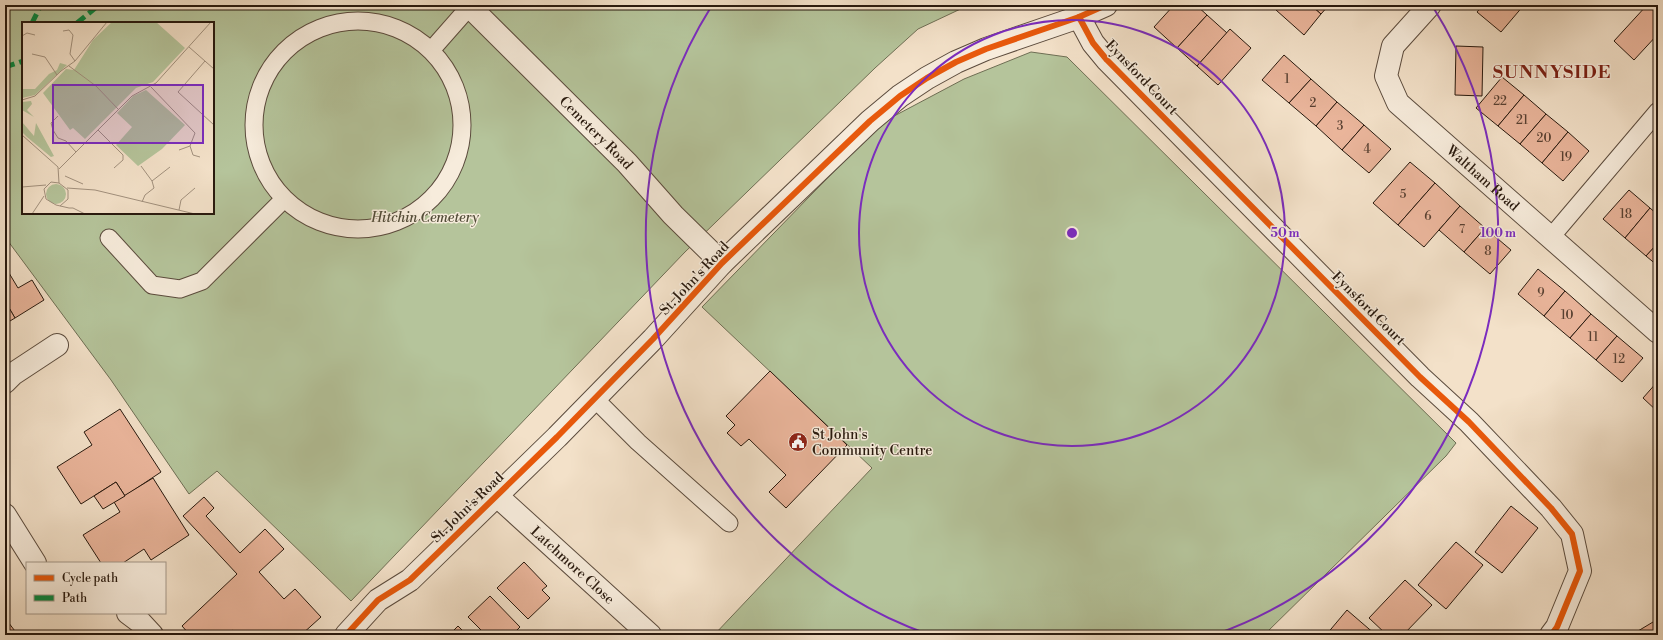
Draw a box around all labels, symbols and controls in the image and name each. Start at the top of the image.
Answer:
inset map [22,22,214,214]
street label: Eynsford Court [1101,36,1182,119]
district label: SUNNYSIDE [1493,61,1611,84]
house number: 1 [1284,72,1290,87]
street label: Cemetery Road [555,93,636,174]
house number: 22 [1493,94,1507,109]
house number: 2 [1310,96,1317,111]
house number: 21 [1516,113,1529,128]
house number: 3 [1337,119,1344,134]
house number: 20 [1537,131,1551,146]
street label: Waltham Road [1442,141,1523,216]
house number: 4 [1363,142,1371,157]
house number: 19 [1560,150,1572,165]
house number: 5 [1400,187,1407,202]
house number: 18 [1620,207,1632,222]
park label: Hitchin Cemetery [370,209,480,227]
house number: 6 [1424,209,1432,224]
house number: 7 [1459,222,1465,237]
centre of rings [1065,226,1079,240]
text: 50 m [1270,226,1300,241]
text: 100 m [1480,226,1516,241]
street label: St. John's Road [656,238,733,319]
house number: 8 [1484,244,1492,259]
street label: Eynsford Court [1328,268,1409,349]
house number: 9 [1537,286,1545,301]
house number: 10 [1561,308,1573,323]
house number: 11 [1588,330,1599,345]
house number: 12 [1613,352,1625,367]
place label: St John's Community Centre [812,426,932,460]
public building icon: St John's Community Centre [787,431,809,453]
street label: St. John's Road [428,468,508,547]
street label: Latchmore Close [526,523,618,608]
legend [26,562,166,614]
text: Cycle path [62,571,118,586]
text: Path [62,591,87,606]

